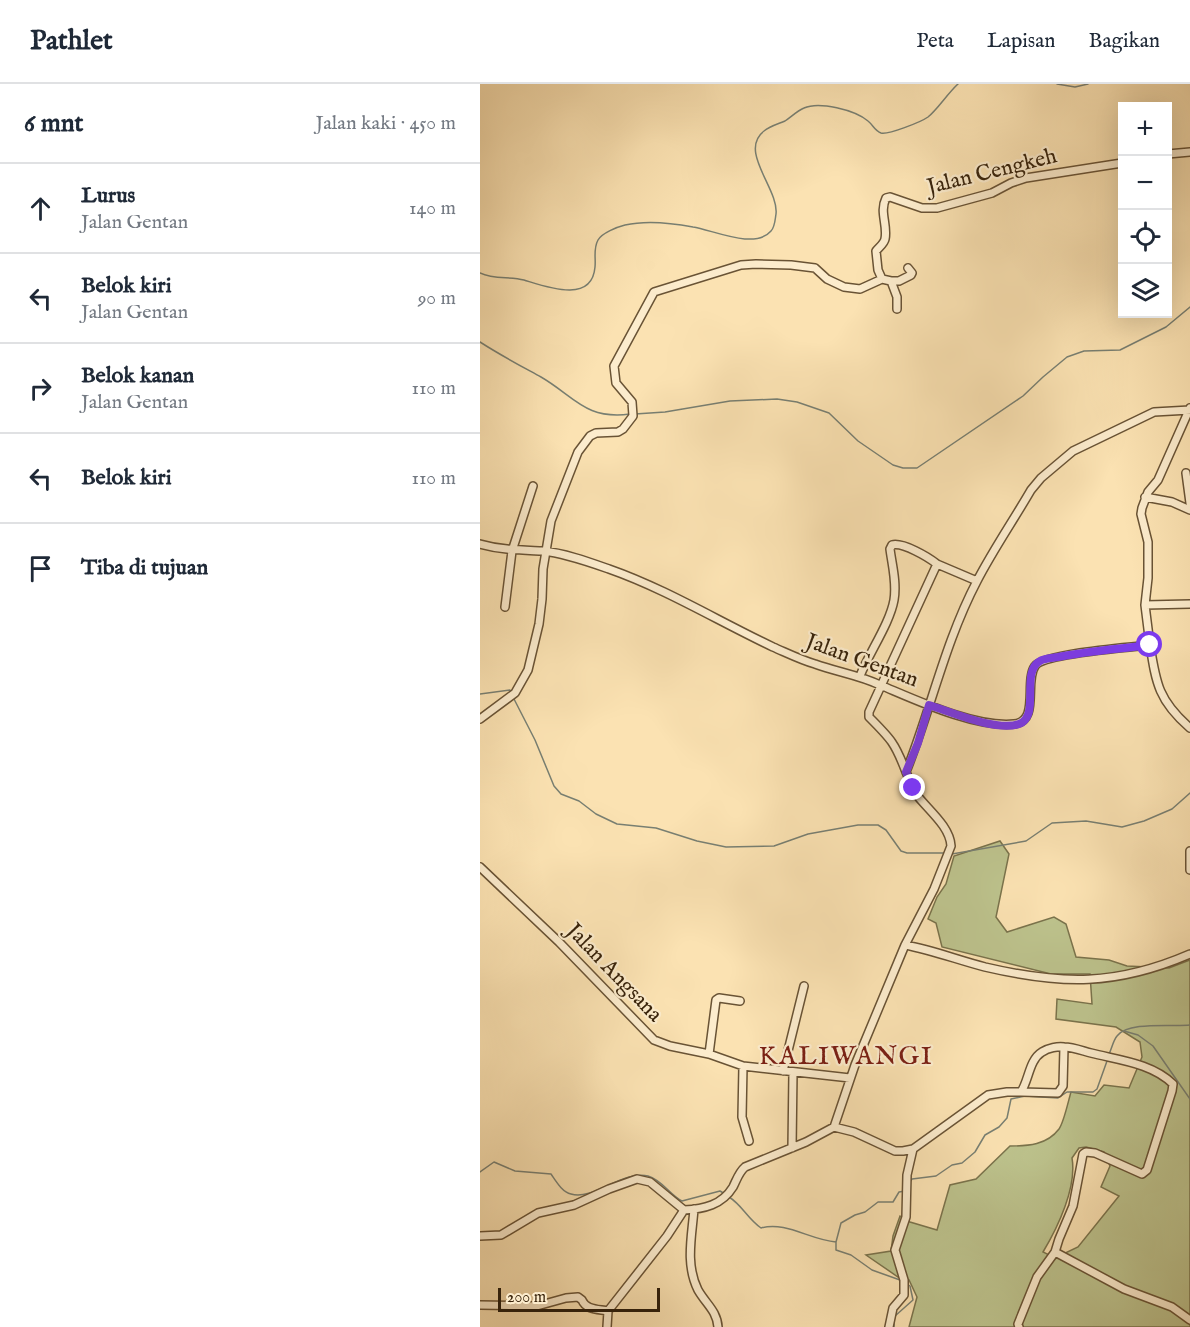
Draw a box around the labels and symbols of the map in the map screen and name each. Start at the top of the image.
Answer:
street label: Jalan Cengkeh [921,142,1060,202]
street label: Jalan Gentan [799,627,922,694]
route start [1136,631,1162,657]
route end [899,774,925,800]
street label: Jalan Angsana [558,915,669,1029]
district label: KALIWANGI [759,1040,933,1073]
scale bar [498,1285,660,1312]

